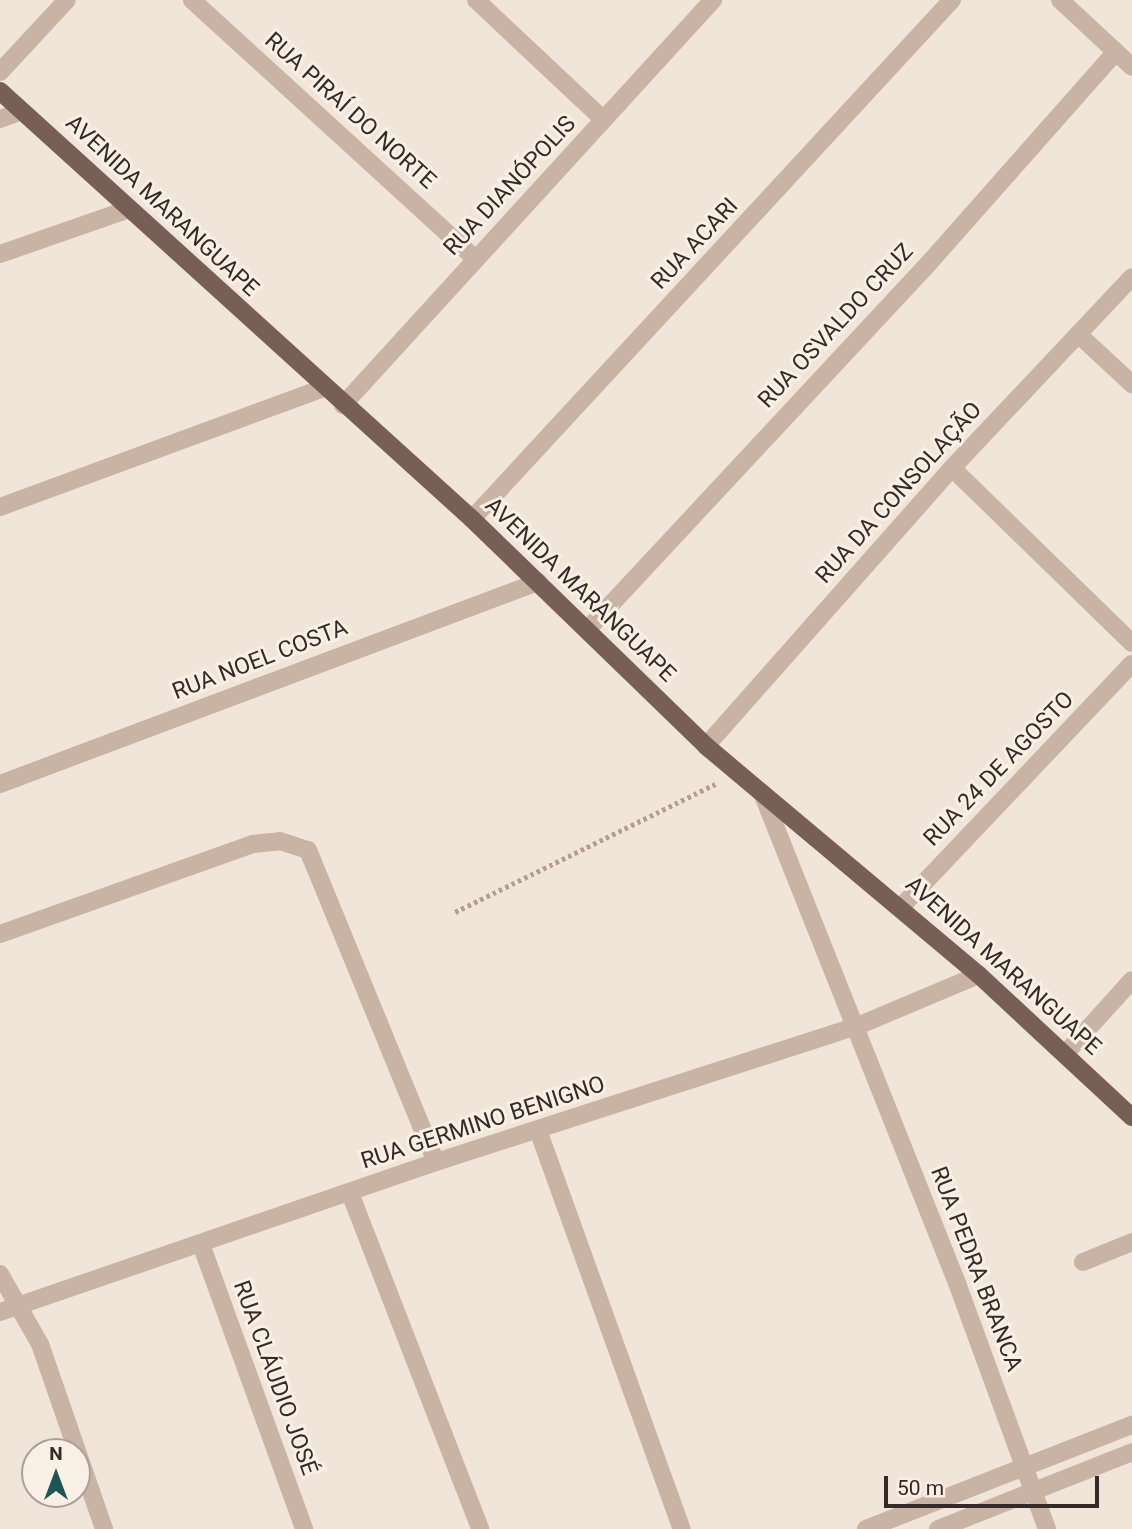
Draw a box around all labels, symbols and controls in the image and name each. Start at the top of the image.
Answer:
street label: RUA PIRAÍ DO NORTE [259,27,441,195]
street label: AVENIDA MARANGUAPE [60,109,264,303]
street label: RUA DIANÓPOLIS [438,110,582,262]
street label: RUA ACARI [646,193,744,295]
street label: RUA OSVALDO CRUZ [753,238,919,414]
street label: RUA DA CONSOLAÇÃO [810,396,988,590]
street label: AVENIDA MARANGUAPE [479,492,681,688]
street label: RUA NOEL COSTA [169,614,351,706]
street label: RUA 24 DE AGOSTO [918,686,1080,852]
street label: AVENIDA MARANGUAPE [899,871,1107,1061]
street label: RUA GERMINO BENIGNO [358,1071,608,1175]
street label: RUA PEDRA BRANCA [924,1163,1028,1375]
street label: RUA CLÁUDIO JOSÉ [227,1277,323,1479]
north arrow [21,1438,91,1508]
text: N [49,1442,63,1465]
scale bar [887,1462,1102,1506]
text: 50 m [897,1476,944,1500]

